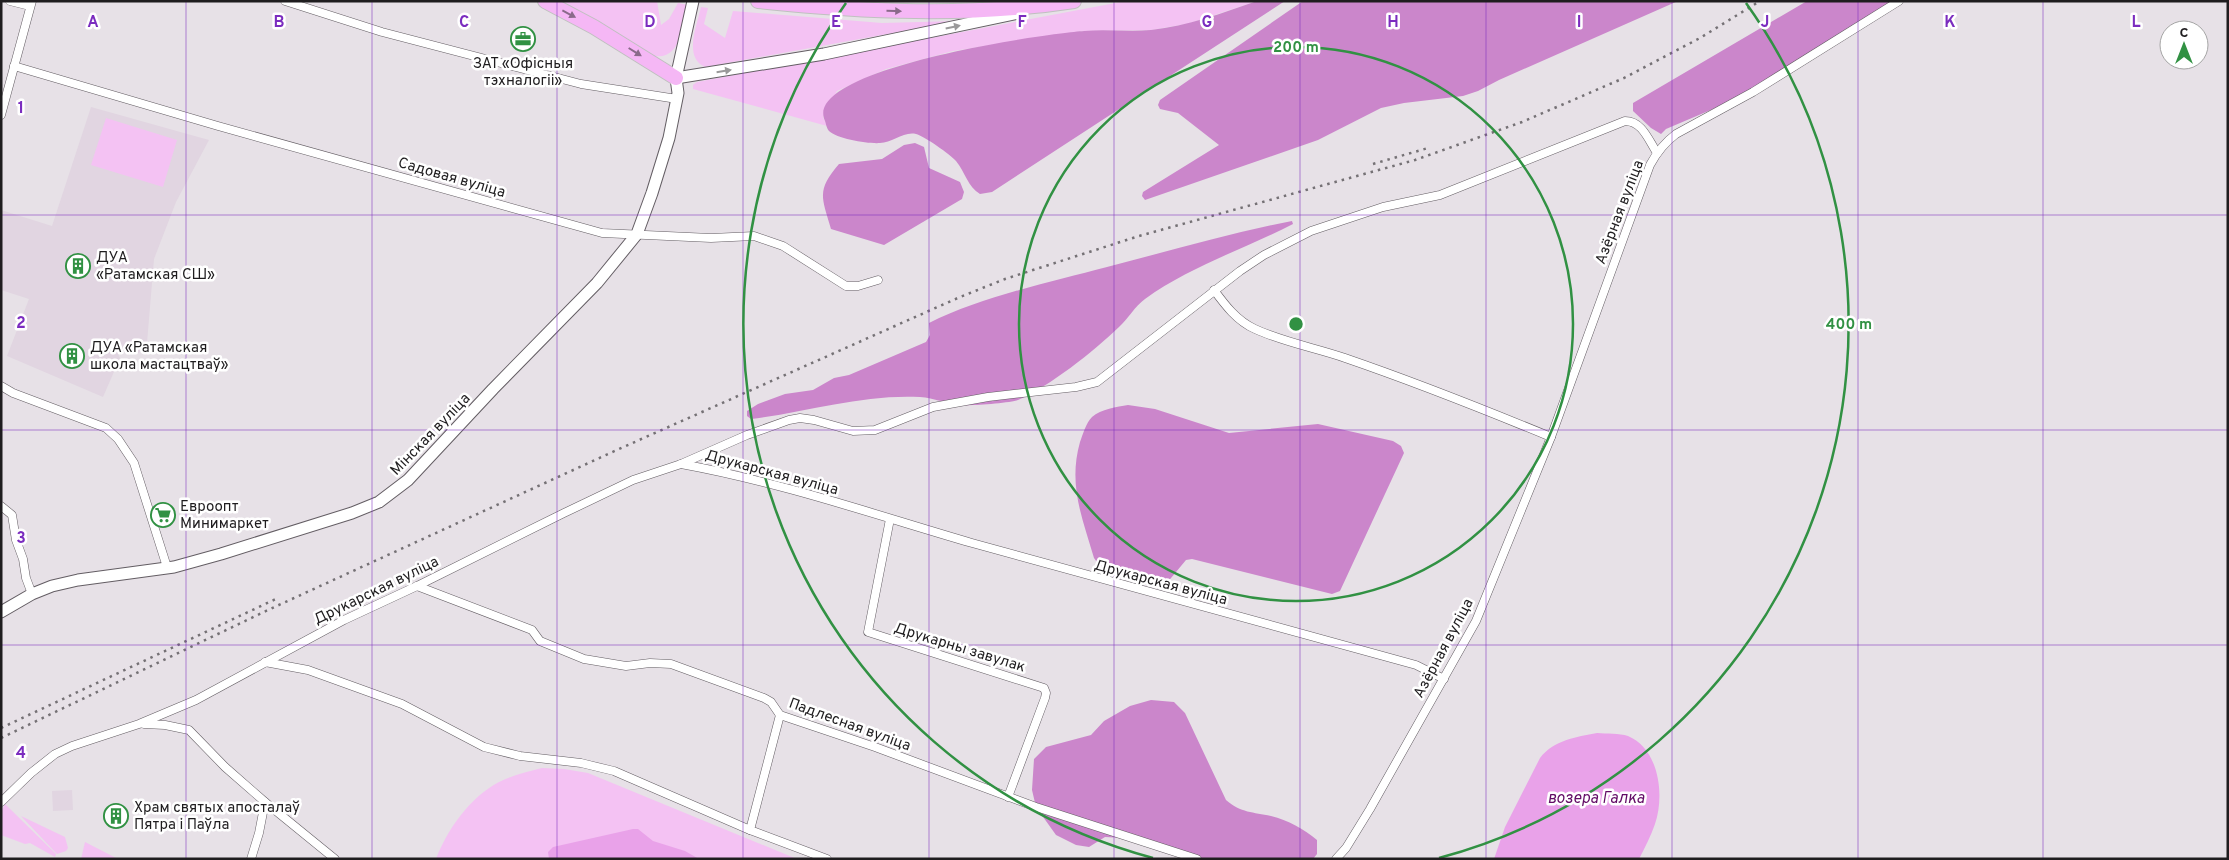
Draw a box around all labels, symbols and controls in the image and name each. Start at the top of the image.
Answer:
one-way arrow [886,7,902,15]
one-way arrow [562,10,577,18]
text: A [87,13,99,33]
text: B [273,13,285,33]
text: C [459,13,469,33]
text: D [644,13,656,33]
text: E [831,13,841,33]
text: F [1017,13,1027,33]
text: G [1202,13,1212,33]
text: H [1387,13,1399,33]
text: I [1577,13,1581,33]
text: J [1761,13,1769,33]
text: K [1944,13,1956,33]
text: L [2131,13,2141,33]
north arrow [2159,20,2209,70]
one-way arrow [946,22,962,30]
text: С [2180,25,2189,42]
office icon: ЗАТ «Офісныя тэхналогіі» [510,26,536,52]
text: 200 m [1273,39,1319,58]
one-way arrow [628,48,641,57]
place label: ЗАТ «Офісныя тэхналогіі» [473,55,573,91]
one-way arrow [716,67,732,75]
text: 1 [18,99,24,119]
street label: Садовая вуліца [396,154,507,203]
street label: Азёрная вуліца [1592,158,1649,267]
place label: ДУА «Ратамская СШ» [96,249,215,285]
building icon: ДУА «Ратамская СШ» [65,253,91,279]
text: 2 [16,314,26,334]
centre of rings [1287,315,1305,333]
text: 400 m [1826,316,1872,335]
place label: ДУА «Ратамская школа мастацтваў» [90,339,229,375]
building icon: ДУА «Ратамская школа мастацтваў» [59,343,85,369]
street label: Мінская вуліца [387,390,475,480]
street label: Друкарская вуліца [703,447,840,500]
place label: Евроопт Минимаркет [180,498,269,534]
supermarket icon: Евроопт Минимаркет [150,502,176,528]
text: 3 [16,529,26,549]
street label: Друкарская вуліца [311,553,442,630]
street label: Друкарская вуліца [1092,557,1229,610]
street label: Азёрная вуліца [1410,596,1479,702]
street label: Друкарны завулак [892,619,1028,677]
street label: Падлесная вуліца [786,695,913,756]
text: 4 [16,744,26,764]
water label: возера Галка [1547,789,1645,809]
place label: Храм святых апосталаў Пятра і Паўла [134,799,300,835]
building icon: Храм святых апосталаў Пятра і Паўла [103,803,129,829]

